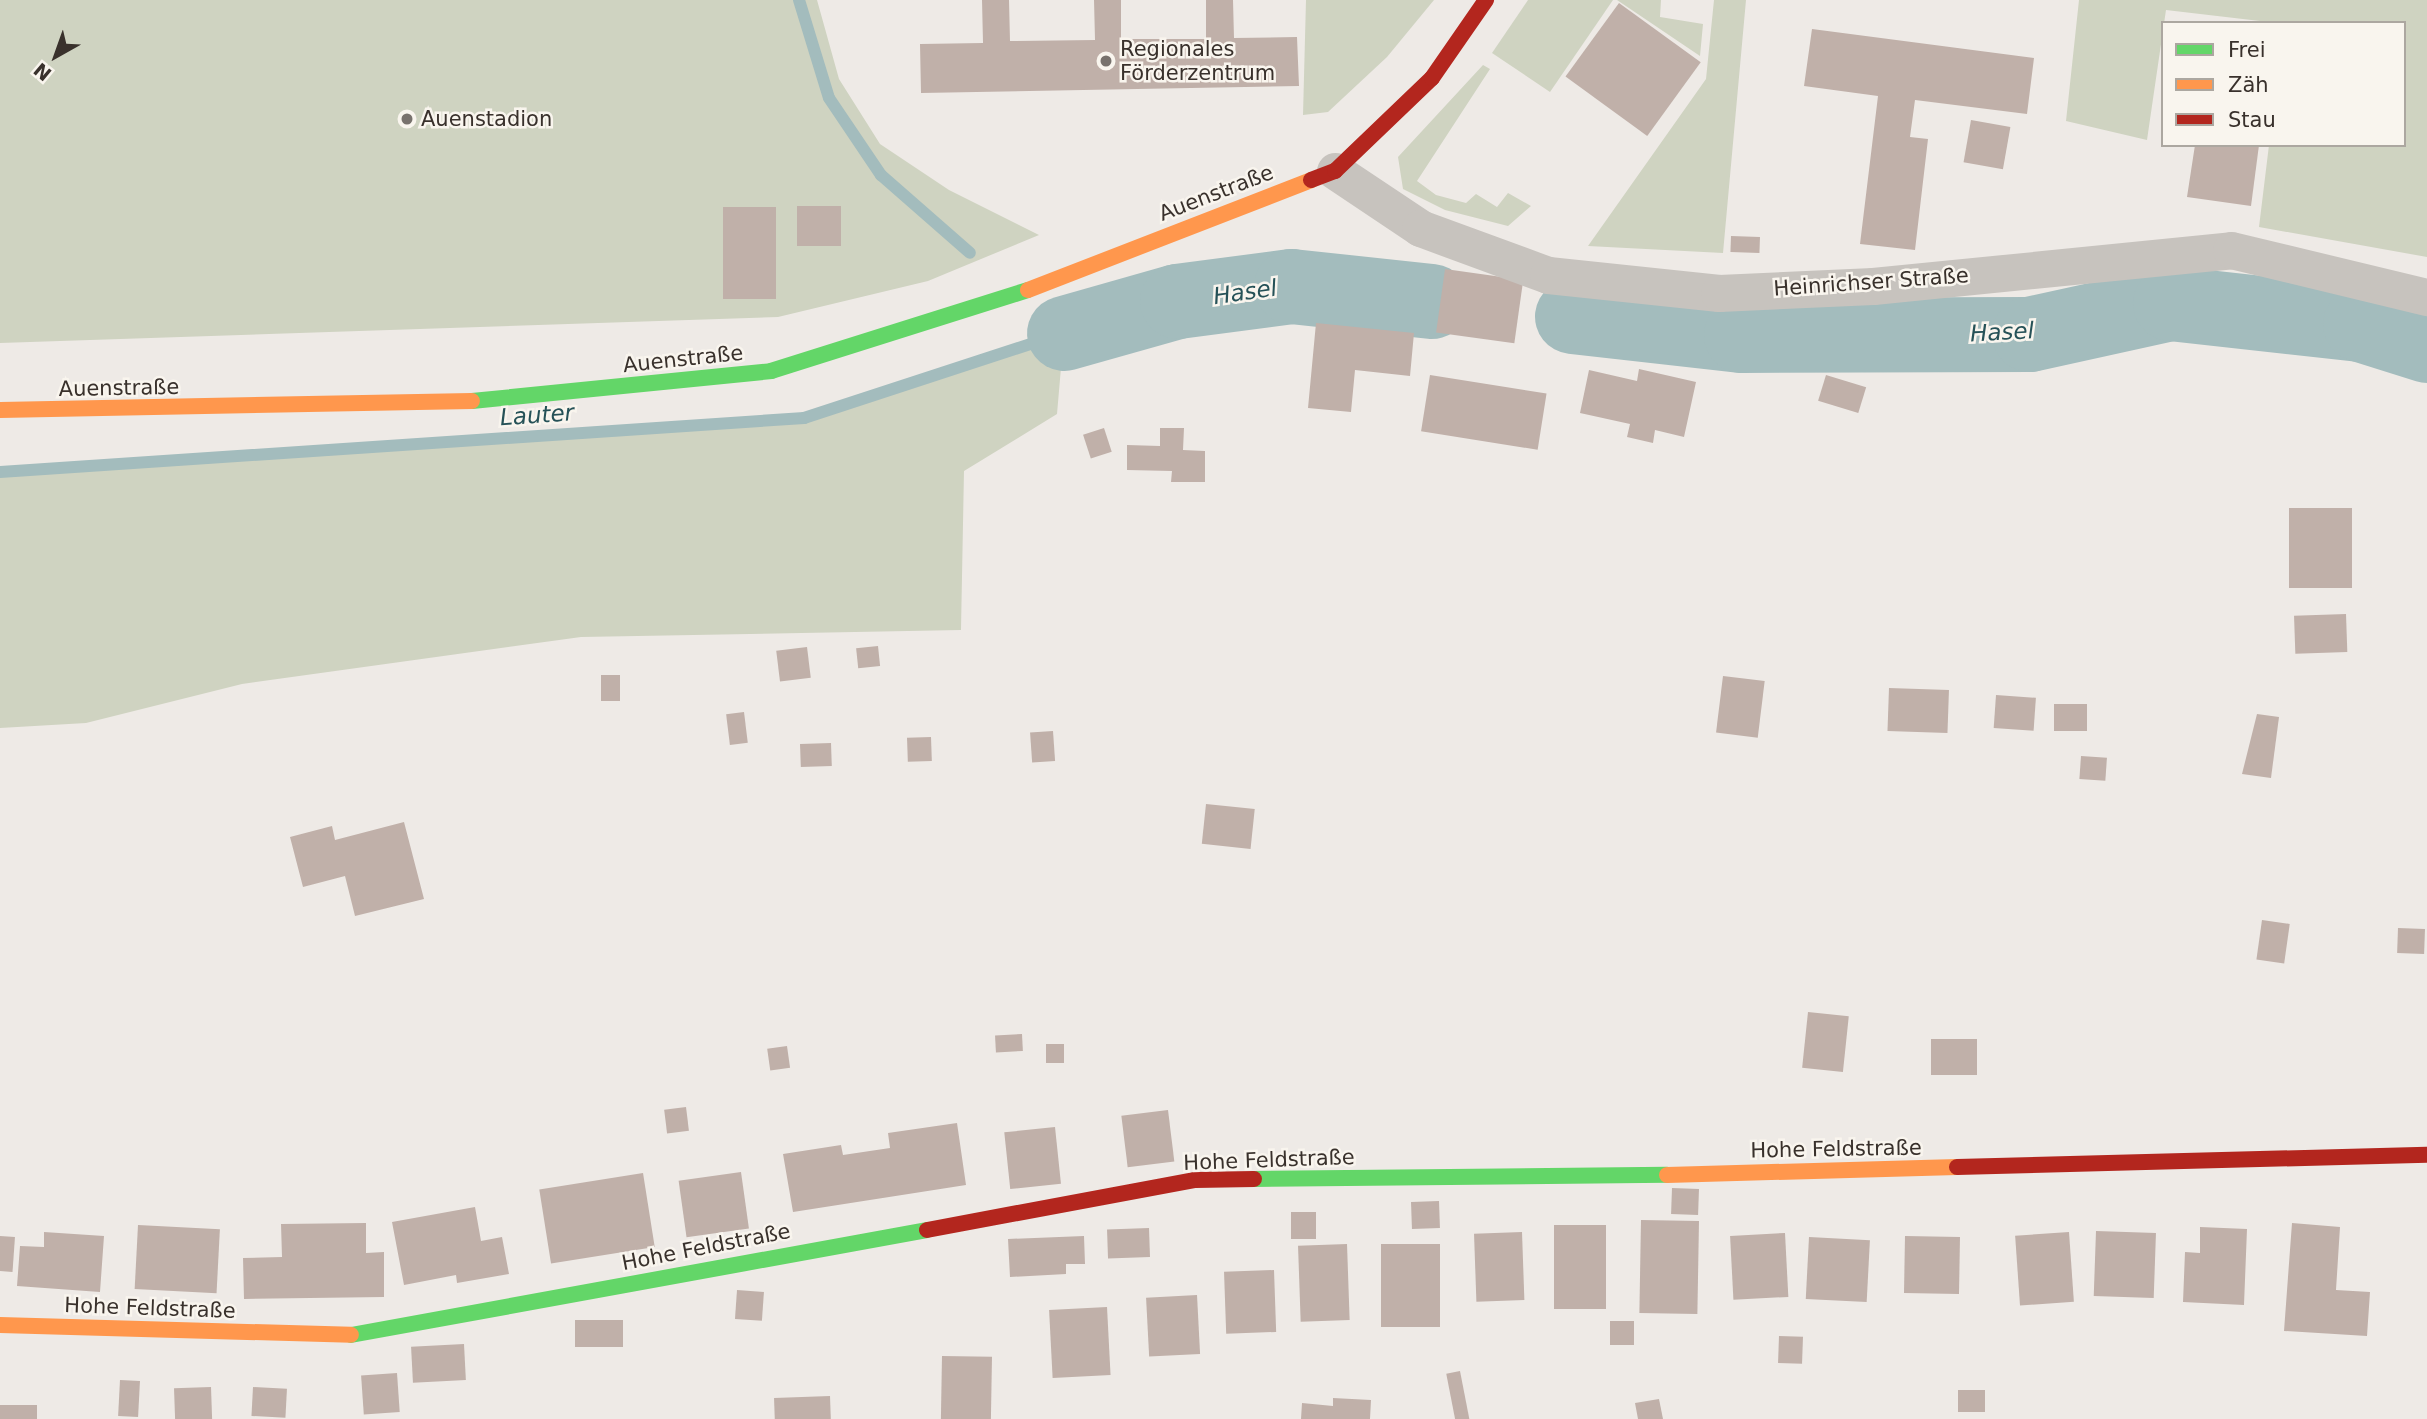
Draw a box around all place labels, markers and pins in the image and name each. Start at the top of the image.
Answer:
place label: Regionales Förderzentrum [1120,36,1275,86]
marker: Regionales Förderzentrum [1098,53,1114,69]
place label: Auenstadion [421,106,552,132]
marker: Auenstadion [399,111,415,127]

